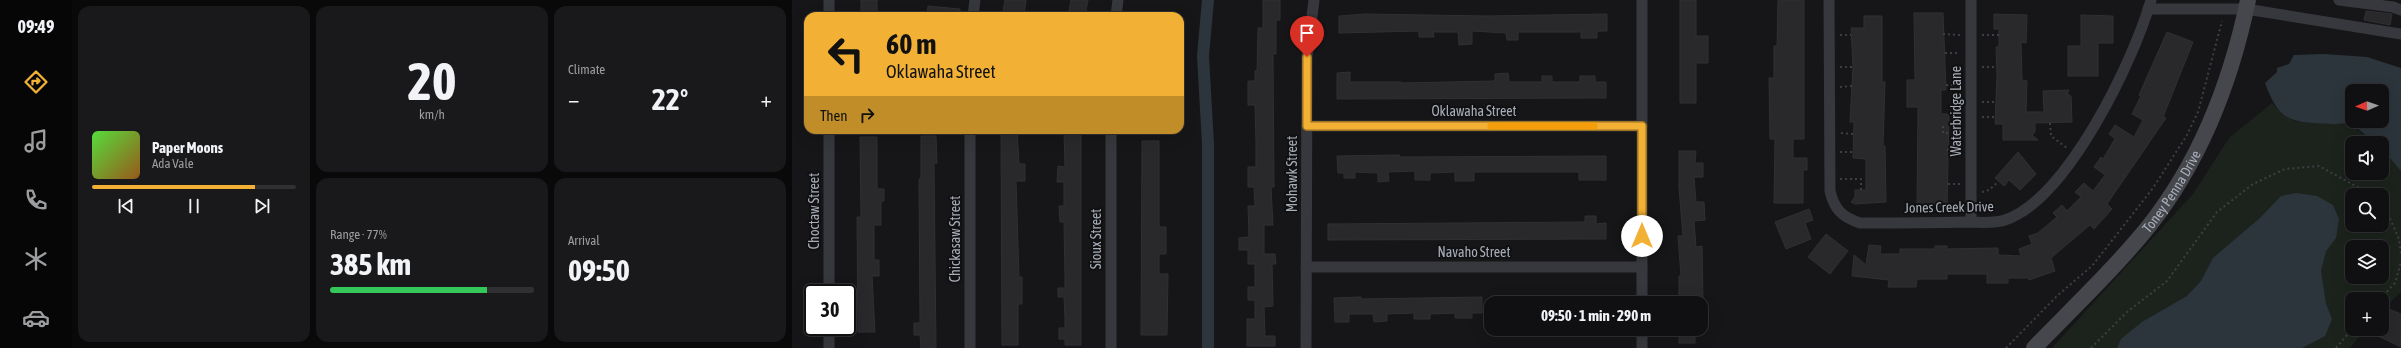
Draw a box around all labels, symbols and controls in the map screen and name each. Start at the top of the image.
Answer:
text: 09:49 [17,16,55,37]
pin [1290,16,1324,57]
icon: arrive [1296,22,1318,44]
icon: left [820,28,872,80]
text: 60 m [886,28,936,60]
text: 20 [408,51,456,111]
text: Oklawaha Street [886,61,996,82]
text: Climate [568,62,605,77]
street label: Waterbridge Lane [1948,66,1964,156]
icon: directions [22,68,50,96]
text: 22° [652,82,688,116]
north arrow [2345,84,2389,128]
map controls [2345,84,2389,336]
text: − [568,86,579,112]
text: + [761,86,772,112]
street label: Oklawaha Street [1431,103,1517,119]
icon: right [856,104,878,126]
text: km/h [419,107,445,122]
text: Then [820,107,848,124]
icon: music [22,127,50,155]
street label: Mohawk Street [1284,136,1300,212]
button: sound [2345,136,2389,180]
text: Paper Moons [152,139,223,156]
street label: Toney Penna Drive [2139,148,2204,236]
text: Ada Vale [152,156,194,171]
street label: Choctaw Street [806,173,822,249]
icon: phone [22,186,50,214]
button: search [2345,188,2389,232]
icon: previous [115,195,137,217]
icon: pause [183,195,205,217]
icon: next [251,195,273,217]
street label: Chickasaw Street [947,196,963,282]
street label: Jones Creek Drive [1904,198,1994,216]
street label: Sioux Street [1088,209,1104,269]
position arrow [1621,215,1663,257]
text: Range · 77% [330,227,387,242]
text: Arrival [568,233,600,248]
button: layers [2345,240,2389,284]
street label: Navaho Street [1438,244,1510,260]
icon: climate [22,245,50,273]
text: 385 km [330,247,411,281]
text: 09:50 [568,253,630,287]
speed limit sign: 30 [804,284,856,336]
button: + [2345,292,2389,336]
icon: car [22,304,50,332]
text: 09:50 · 1 min · 290 m [1541,307,1651,324]

